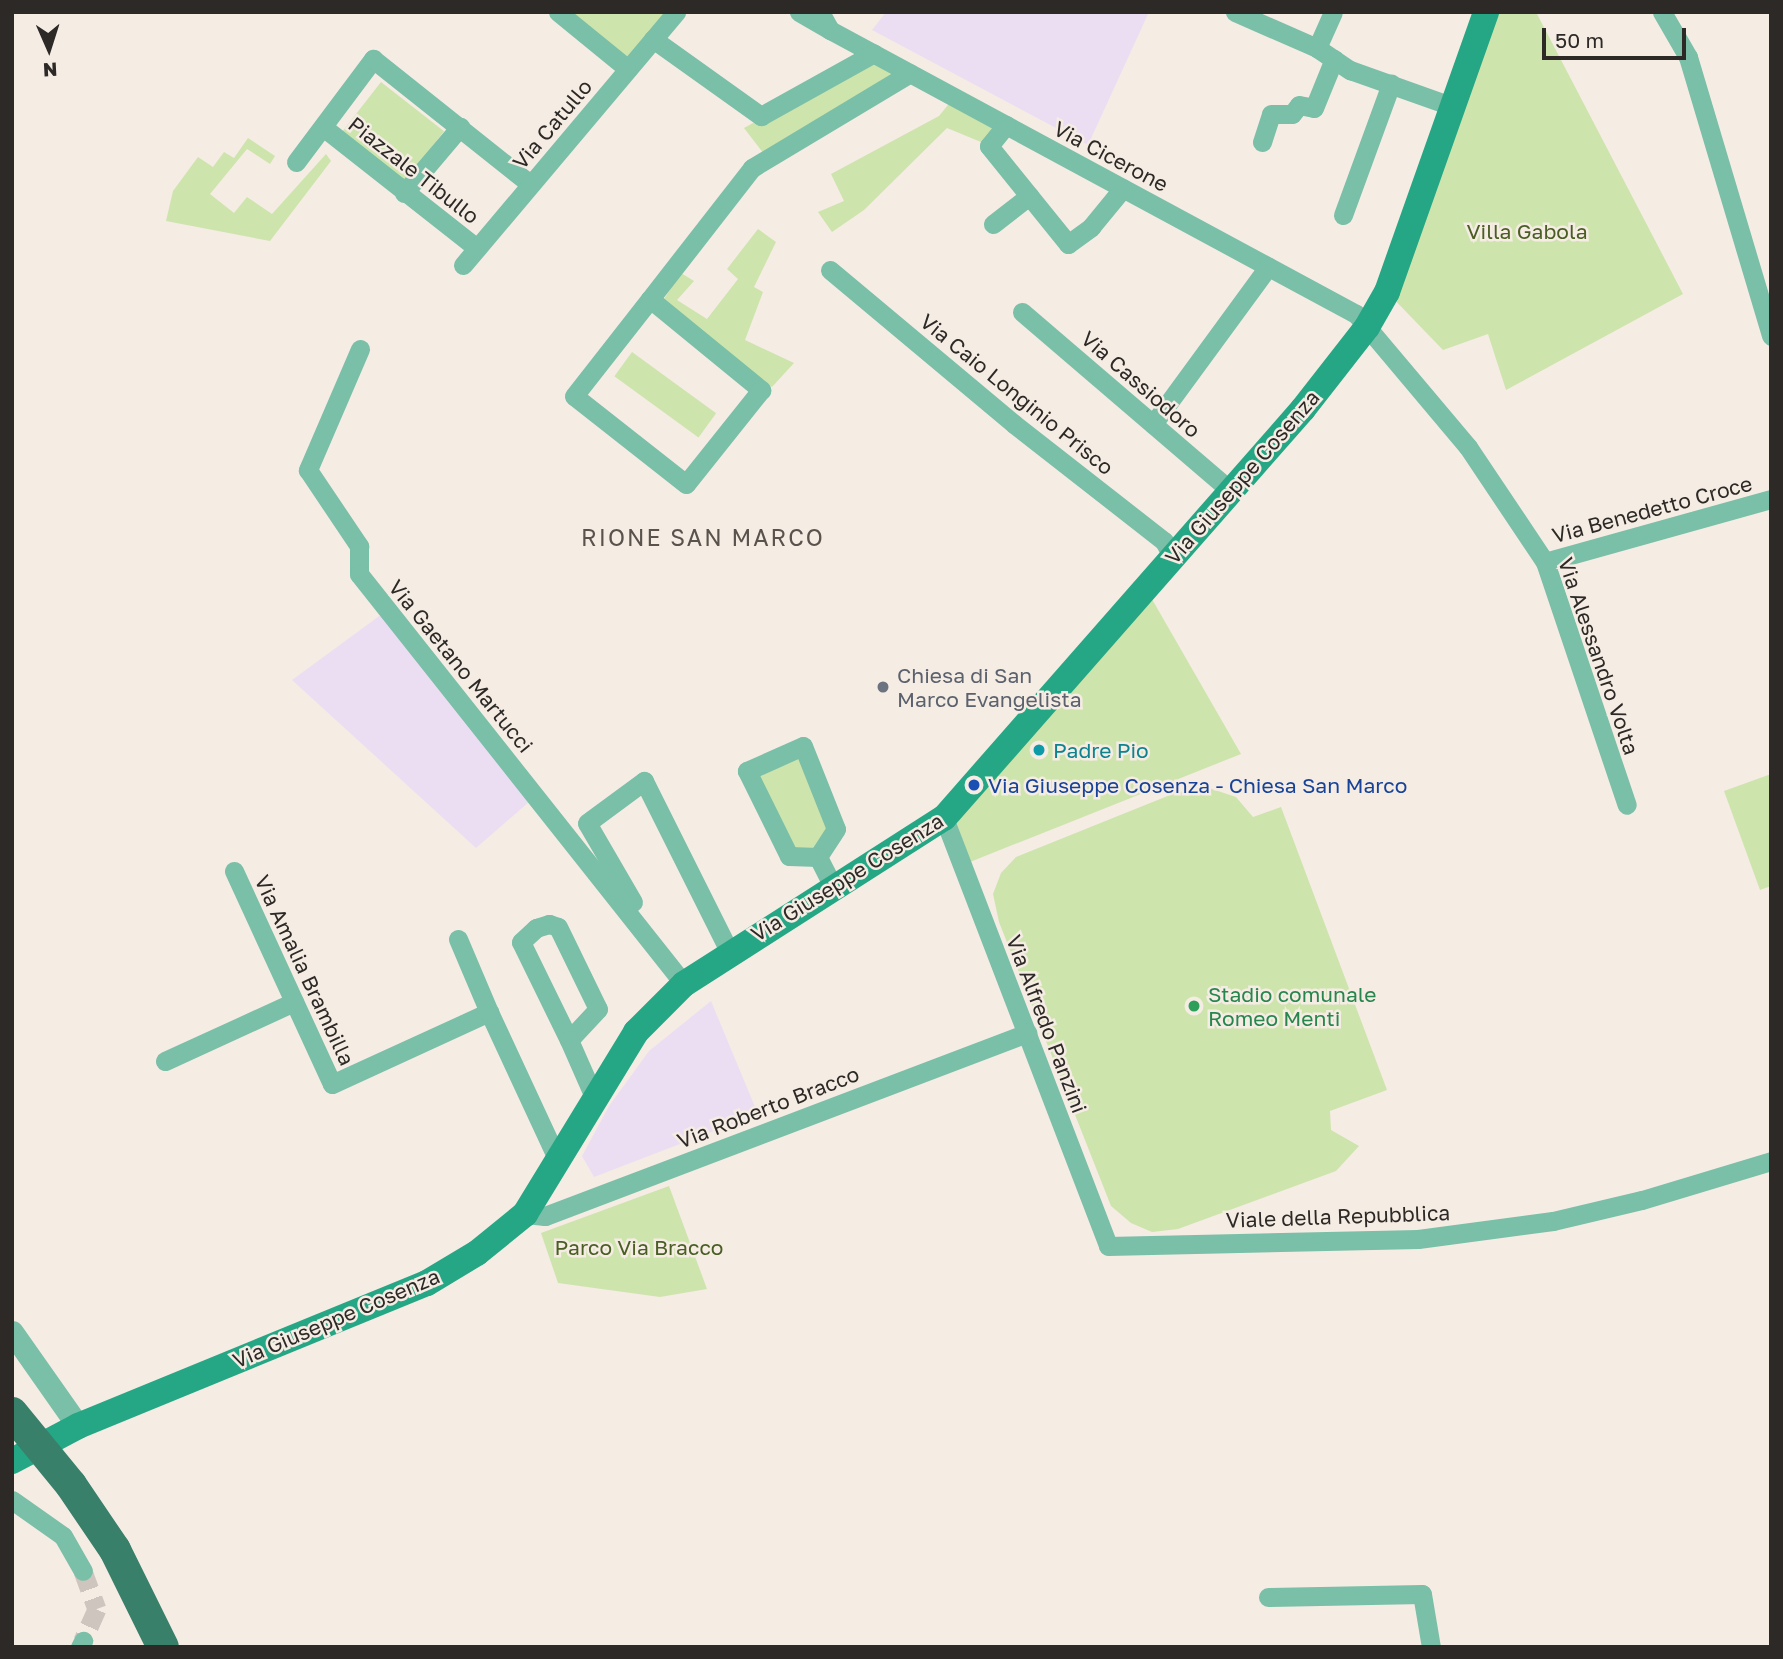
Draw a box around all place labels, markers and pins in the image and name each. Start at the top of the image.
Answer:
place label: Chiesa di San Marco Evangelista [897,662,1082,712]
marker: Chiesa di San Marco Evangelista [875,679,891,695]
place label: Padre Pio [1053,737,1149,763]
marker: Padre Pio [1031,742,1047,758]
place label: Via Giuseppe Cosenza - Chiesa San Marco [988,772,1407,798]
marker: Via Giuseppe Cosenza - Chiesa San Marco [966,777,982,793]
place label: Stadio comunale Romeo Menti [1208,981,1376,1031]
marker: Stadio comunale Romeo Menti [1186,998,1202,1014]

